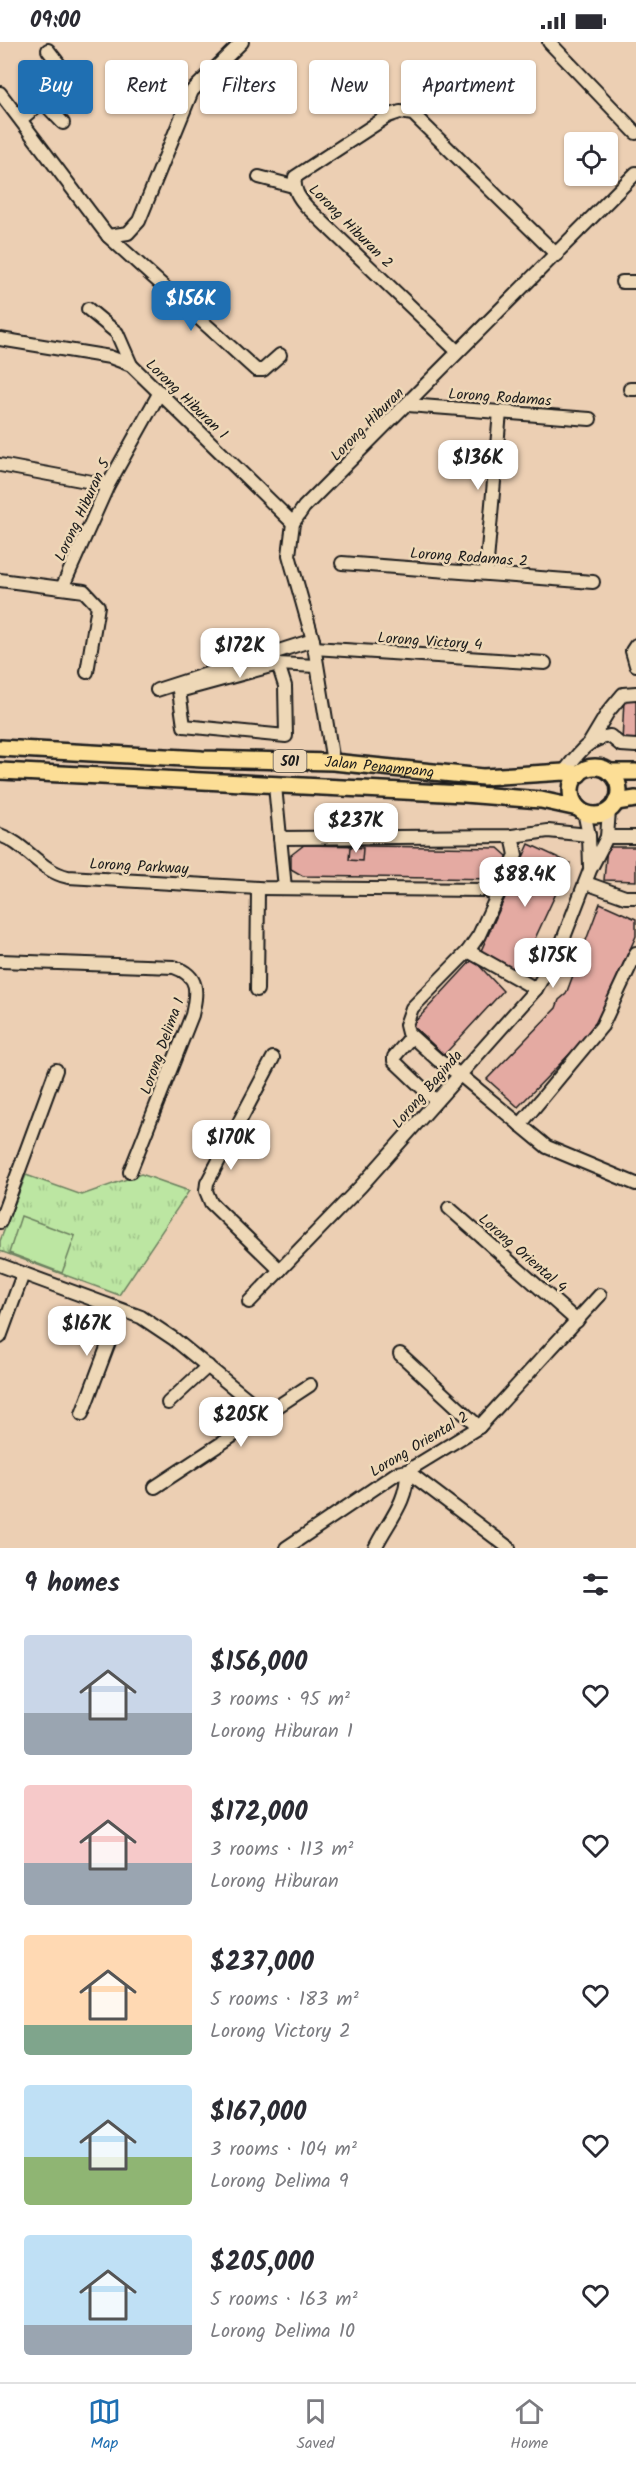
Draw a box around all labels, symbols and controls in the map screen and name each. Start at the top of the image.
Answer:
text: 09:00 [30,4,80,39]
chip: Buy [18,60,93,114]
chip: Rent [105,60,188,114]
chip: Filters [200,60,297,114]
chip: New [309,60,389,114]
chip: Apartment [401,60,536,114]
map controls [564,132,618,186]
button: locate [564,132,618,186]
street label: Lorong Hiburan 2 [302,179,398,275]
pin: $156K [149,281,233,332]
text: $156K [166,284,216,316]
street label: Lorong Hiburan 1 [139,354,233,446]
street label: Lorong Hiburan [325,382,410,467]
street label: Lorong Rodamas [448,382,553,414]
pin: $136K [436,440,520,491]
text: $136K [452,443,504,475]
street label: Lorong Hiburan 5 [49,454,118,566]
street label: Lorong Rodamas 2 [409,542,529,574]
street label: Lorong Victory 4 [377,626,483,658]
pin: $172K [198,628,282,679]
text: $172K [214,631,266,663]
road number: 501 [274,750,306,772]
street label: Jalan Penampang [324,751,435,785]
pin: $237K [314,803,398,854]
text: $237K [328,806,384,838]
street label: Lorong Parkway [89,852,190,882]
pin: $88.4K [476,857,574,908]
text: $88.4K [493,860,557,892]
pin: $175K [511,938,595,989]
text: $175K [528,941,578,973]
street label: Lorong Delima 1 [134,994,192,1098]
street label: Lorong Baginda [387,1045,469,1134]
pin: $170K [189,1120,273,1171]
text: $170K [206,1123,256,1155]
street label: Lorong Oriental 4 [473,1208,572,1299]
pin: $167K [45,1306,129,1357]
text: $167K [62,1309,112,1341]
pin: $205K [199,1397,283,1448]
text: $205K [213,1400,269,1432]
street label: Lorong Oriental 2 [366,1406,474,1484]
text: 9 homes [24,1563,120,1605]
icon: filters [579,1568,612,1601]
text: $156,000 [210,1642,307,1684]
icon: home [72,1659,144,1731]
icon: heart [579,1679,612,1712]
text: 3 rooms · 95 m² [210,1684,350,1716]
text: Lorong Hiburan 1 [210,1716,353,1748]
text: $172,000 [210,1792,308,1834]
icon: home [72,1809,144,1881]
icon: heart [579,1829,612,1862]
text: 3 rooms · 113 m² [210,1834,353,1866]
text: Lorong Hiburan [210,1866,339,1898]
text: $237,000 [210,1942,314,1984]
icon: home [72,1959,144,2031]
icon: heart [579,1979,612,2012]
text: 5 rooms · 183 m² [210,1984,359,2016]
text: Lorong Victory 2 [210,2016,351,2048]
text: $167,000 [210,2092,306,2134]
icon: home [72,2109,144,2181]
icon: heart [579,2129,612,2162]
text: 3 rooms · 104 m² [210,2134,357,2166]
text: Lorong Delima 9 [210,2166,348,2198]
text: $205,000 [210,2242,314,2284]
icon: home [72,2259,144,2331]
icon: heart [579,2279,612,2312]
text: 5 rooms · 163 m² [210,2284,358,2316]
text: Lorong Delima 10 [210,2316,355,2348]
tab: Map [88,2395,121,2456]
tab: Saved [297,2395,335,2456]
tab: Home [510,2395,548,2456]

